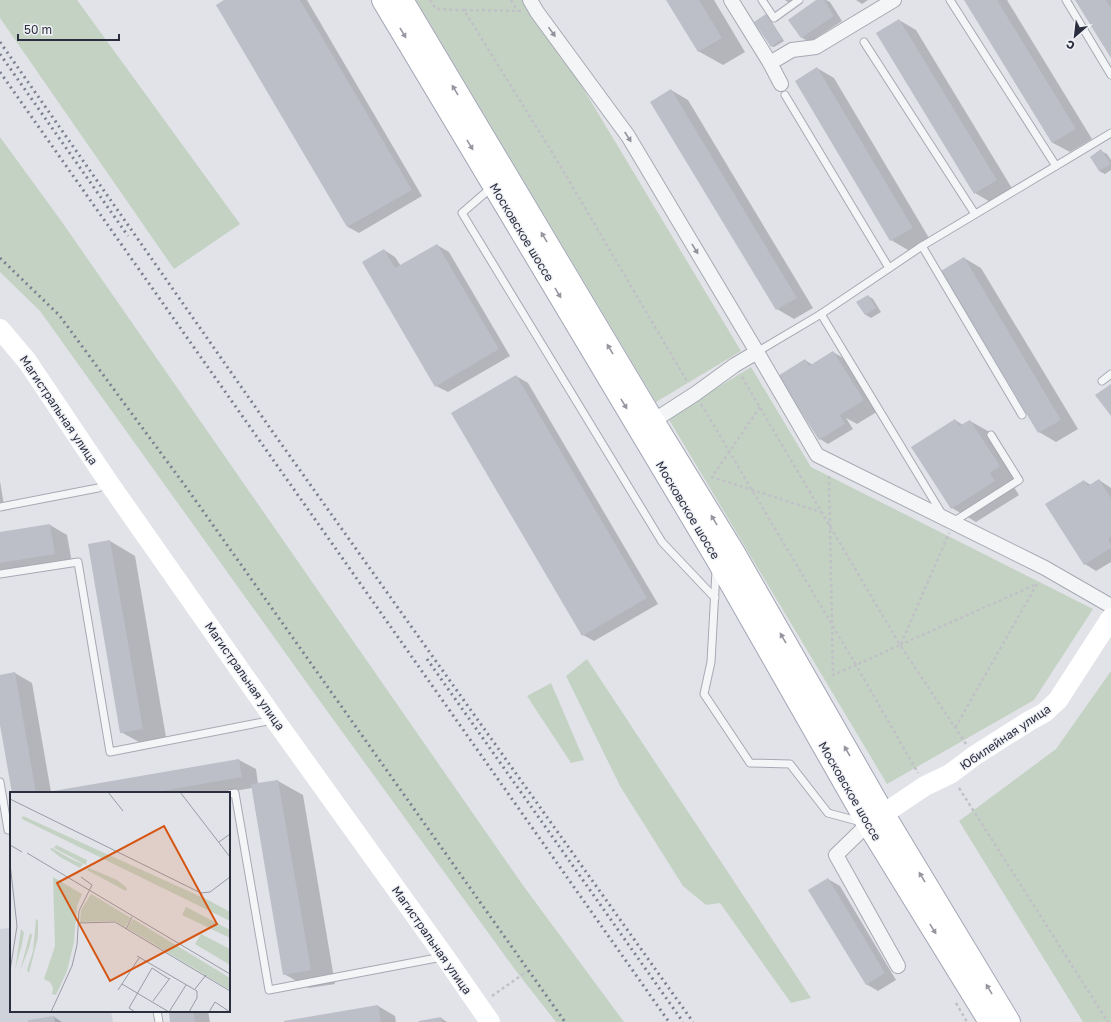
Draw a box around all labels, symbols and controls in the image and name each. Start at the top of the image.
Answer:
scale bar [18,16,119,42]
north arrow [1055,16,1095,56]
text: 50 m [24,22,52,37]
one-way arrow [399,27,406,39]
one-way arrow [548,27,556,37]
text: С [1063,38,1077,53]
one-way arrow [452,84,459,96]
one-way arrow [625,131,632,143]
one-way arrow [466,139,473,151]
street label: Московское шоссе [487,180,557,284]
one-way arrow [540,231,547,243]
one-way arrow [692,243,699,255]
one-way arrow [554,287,561,299]
one-way arrow [607,343,614,355]
street label: Магистральная улица [17,352,101,468]
one-way arrow [621,398,628,410]
street label: Московское шоссе [653,458,723,562]
one-way arrow [710,515,718,525]
street label: Магистральная улица [202,619,288,733]
one-way arrow [779,632,786,644]
street label: Юбилейная улица [957,701,1053,773]
street label: Московское шоссе [815,739,885,843]
one-way arrow [844,745,851,757]
inset map [10,792,230,1012]
one-way arrow [918,871,925,883]
street label: Магистральная улица [389,883,475,997]
one-way arrow [929,923,936,935]
one-way arrow [985,983,992,995]

